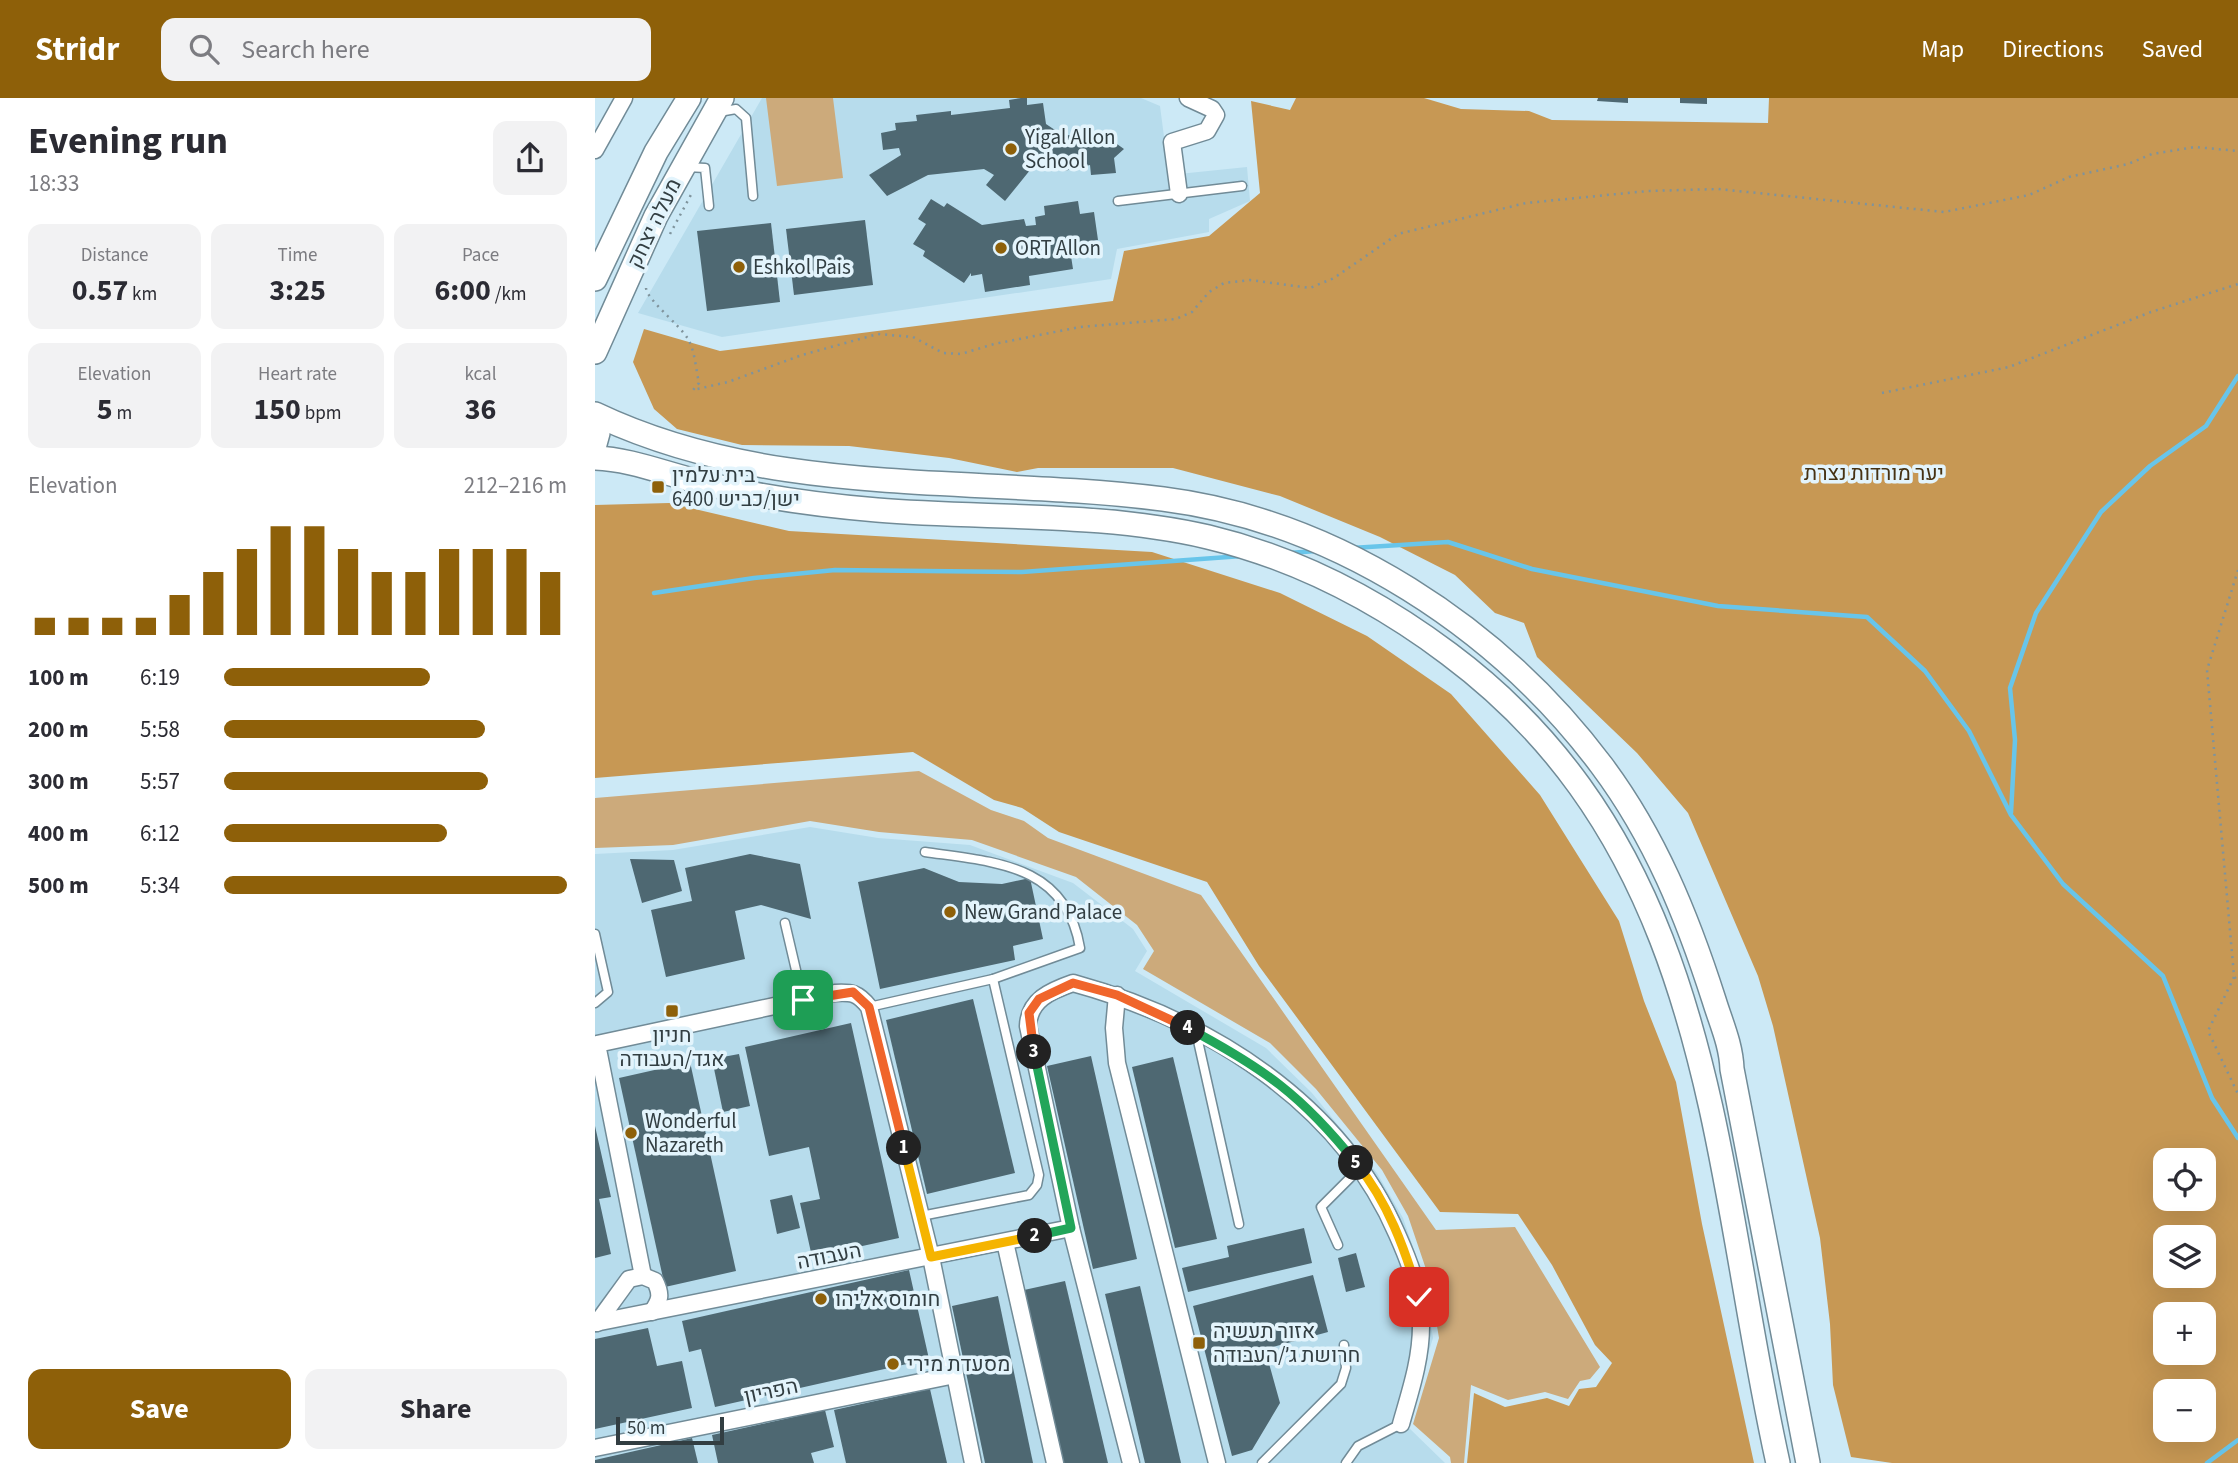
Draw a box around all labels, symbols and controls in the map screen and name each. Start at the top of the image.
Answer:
search box [161,18,651,81]
text: Stridr [35,26,119,73]
icon: search [185,30,223,68]
text: Search here [241,31,370,68]
text: Map [1921,32,1964,67]
text: Directions [2002,32,2104,67]
text: Saved [2142,32,2203,67]
text: Evening run [28,114,228,168]
button: share [493,121,567,195]
place label: Yigal Allon School [1024,122,1116,176]
marker: Yigal Allon School [1003,141,1019,157]
text: 18:33 [28,167,79,200]
street label: מעלה יצחק [619,173,689,273]
place label: ORT Allon [1015,233,1101,263]
marker: ORT Allon [993,240,1009,256]
text: Distance [81,242,148,269]
text: Time [277,242,318,269]
text: Pace [462,242,499,269]
place label: Eshkol Pais [753,252,851,282]
marker: Eshkol Pais [731,259,747,275]
text: 0.57 [72,269,128,312]
text: 3:25 [269,269,326,312]
text: 6:00 [434,269,491,312]
text: km [128,281,157,308]
text: /km [491,281,527,308]
text: Elevation [78,361,151,388]
text: Heart rate [258,361,337,388]
text: kcal [465,361,496,388]
text: 5 [97,388,113,431]
text: 150 [253,388,301,431]
text: 36 [465,388,496,431]
text: m [113,400,132,427]
text: bpm [301,400,342,427]
park label: יער מורדות נצרת [1804,458,1944,488]
place label: בית עלמין ישן/כביש 6400 [672,460,800,514]
text: Elevation [28,469,118,502]
text: 212–216 m [464,469,567,502]
marker: בית עלמין ישן/כביש 6400 [650,479,666,495]
text: 100 m [28,661,89,694]
text: 6:19 [140,661,180,694]
text: 200 m [28,713,89,746]
text: 5:58 [140,713,180,746]
text: 300 m [28,765,89,798]
text: 5:57 [140,765,180,798]
text: 400 m [28,817,89,850]
text: 6:12 [140,817,180,850]
text: 500 m [28,869,89,902]
text: 5:34 [140,869,180,902]
place label: New Grand Palace [964,897,1122,927]
marker: New Grand Palace [942,904,958,920]
pin [773,970,833,1030]
icon: arrive [784,981,822,1019]
marker: חניון אגד/העבודה [664,1003,680,1019]
pin: 4 [1171,1010,1205,1046]
text: 4 [1182,1014,1193,1041]
place label: חניון אגד/העבודה [620,1020,724,1074]
pin: 3 [1017,1034,1052,1070]
text: 3 [1028,1038,1039,1065]
place label: Wonderful Nazareth [645,1106,737,1160]
marker: Wonderful Nazareth [623,1125,639,1141]
pin: 1 [887,1130,921,1166]
text: 1 [898,1134,909,1161]
pin: 5 [1339,1146,1373,1180]
map controls [2153,1148,2216,1442]
button: locate [2153,1148,2216,1211]
text: 5 [1350,1149,1361,1176]
pin: 2 [1017,1218,1053,1254]
text: 2 [1029,1222,1040,1249]
button: layers [2153,1225,2216,1288]
street label: העבודה [794,1235,864,1277]
pin [1389,1267,1449,1327]
icon: check [1400,1278,1438,1316]
place label: חומוס אליהו [835,1284,940,1314]
marker: חומוס אליהו [813,1291,829,1307]
button: + [2153,1302,2216,1365]
place label: אזור תעשיה חרושת ג׳/העבודה [1213,1316,1360,1370]
marker: אזור תעשיה חרושת ג׳/העבודה [1191,1335,1207,1351]
place label: מסעדת מירי [907,1349,1010,1379]
marker: מסעדת מירי [885,1356,901,1372]
button: Save [28,1369,291,1449]
button: Share [305,1369,567,1449]
street label: הפריון [741,1371,801,1411]
button: − [2153,1379,2216,1442]
scale bar [616,1414,725,1446]
text: 50 m [627,1415,665,1442]

